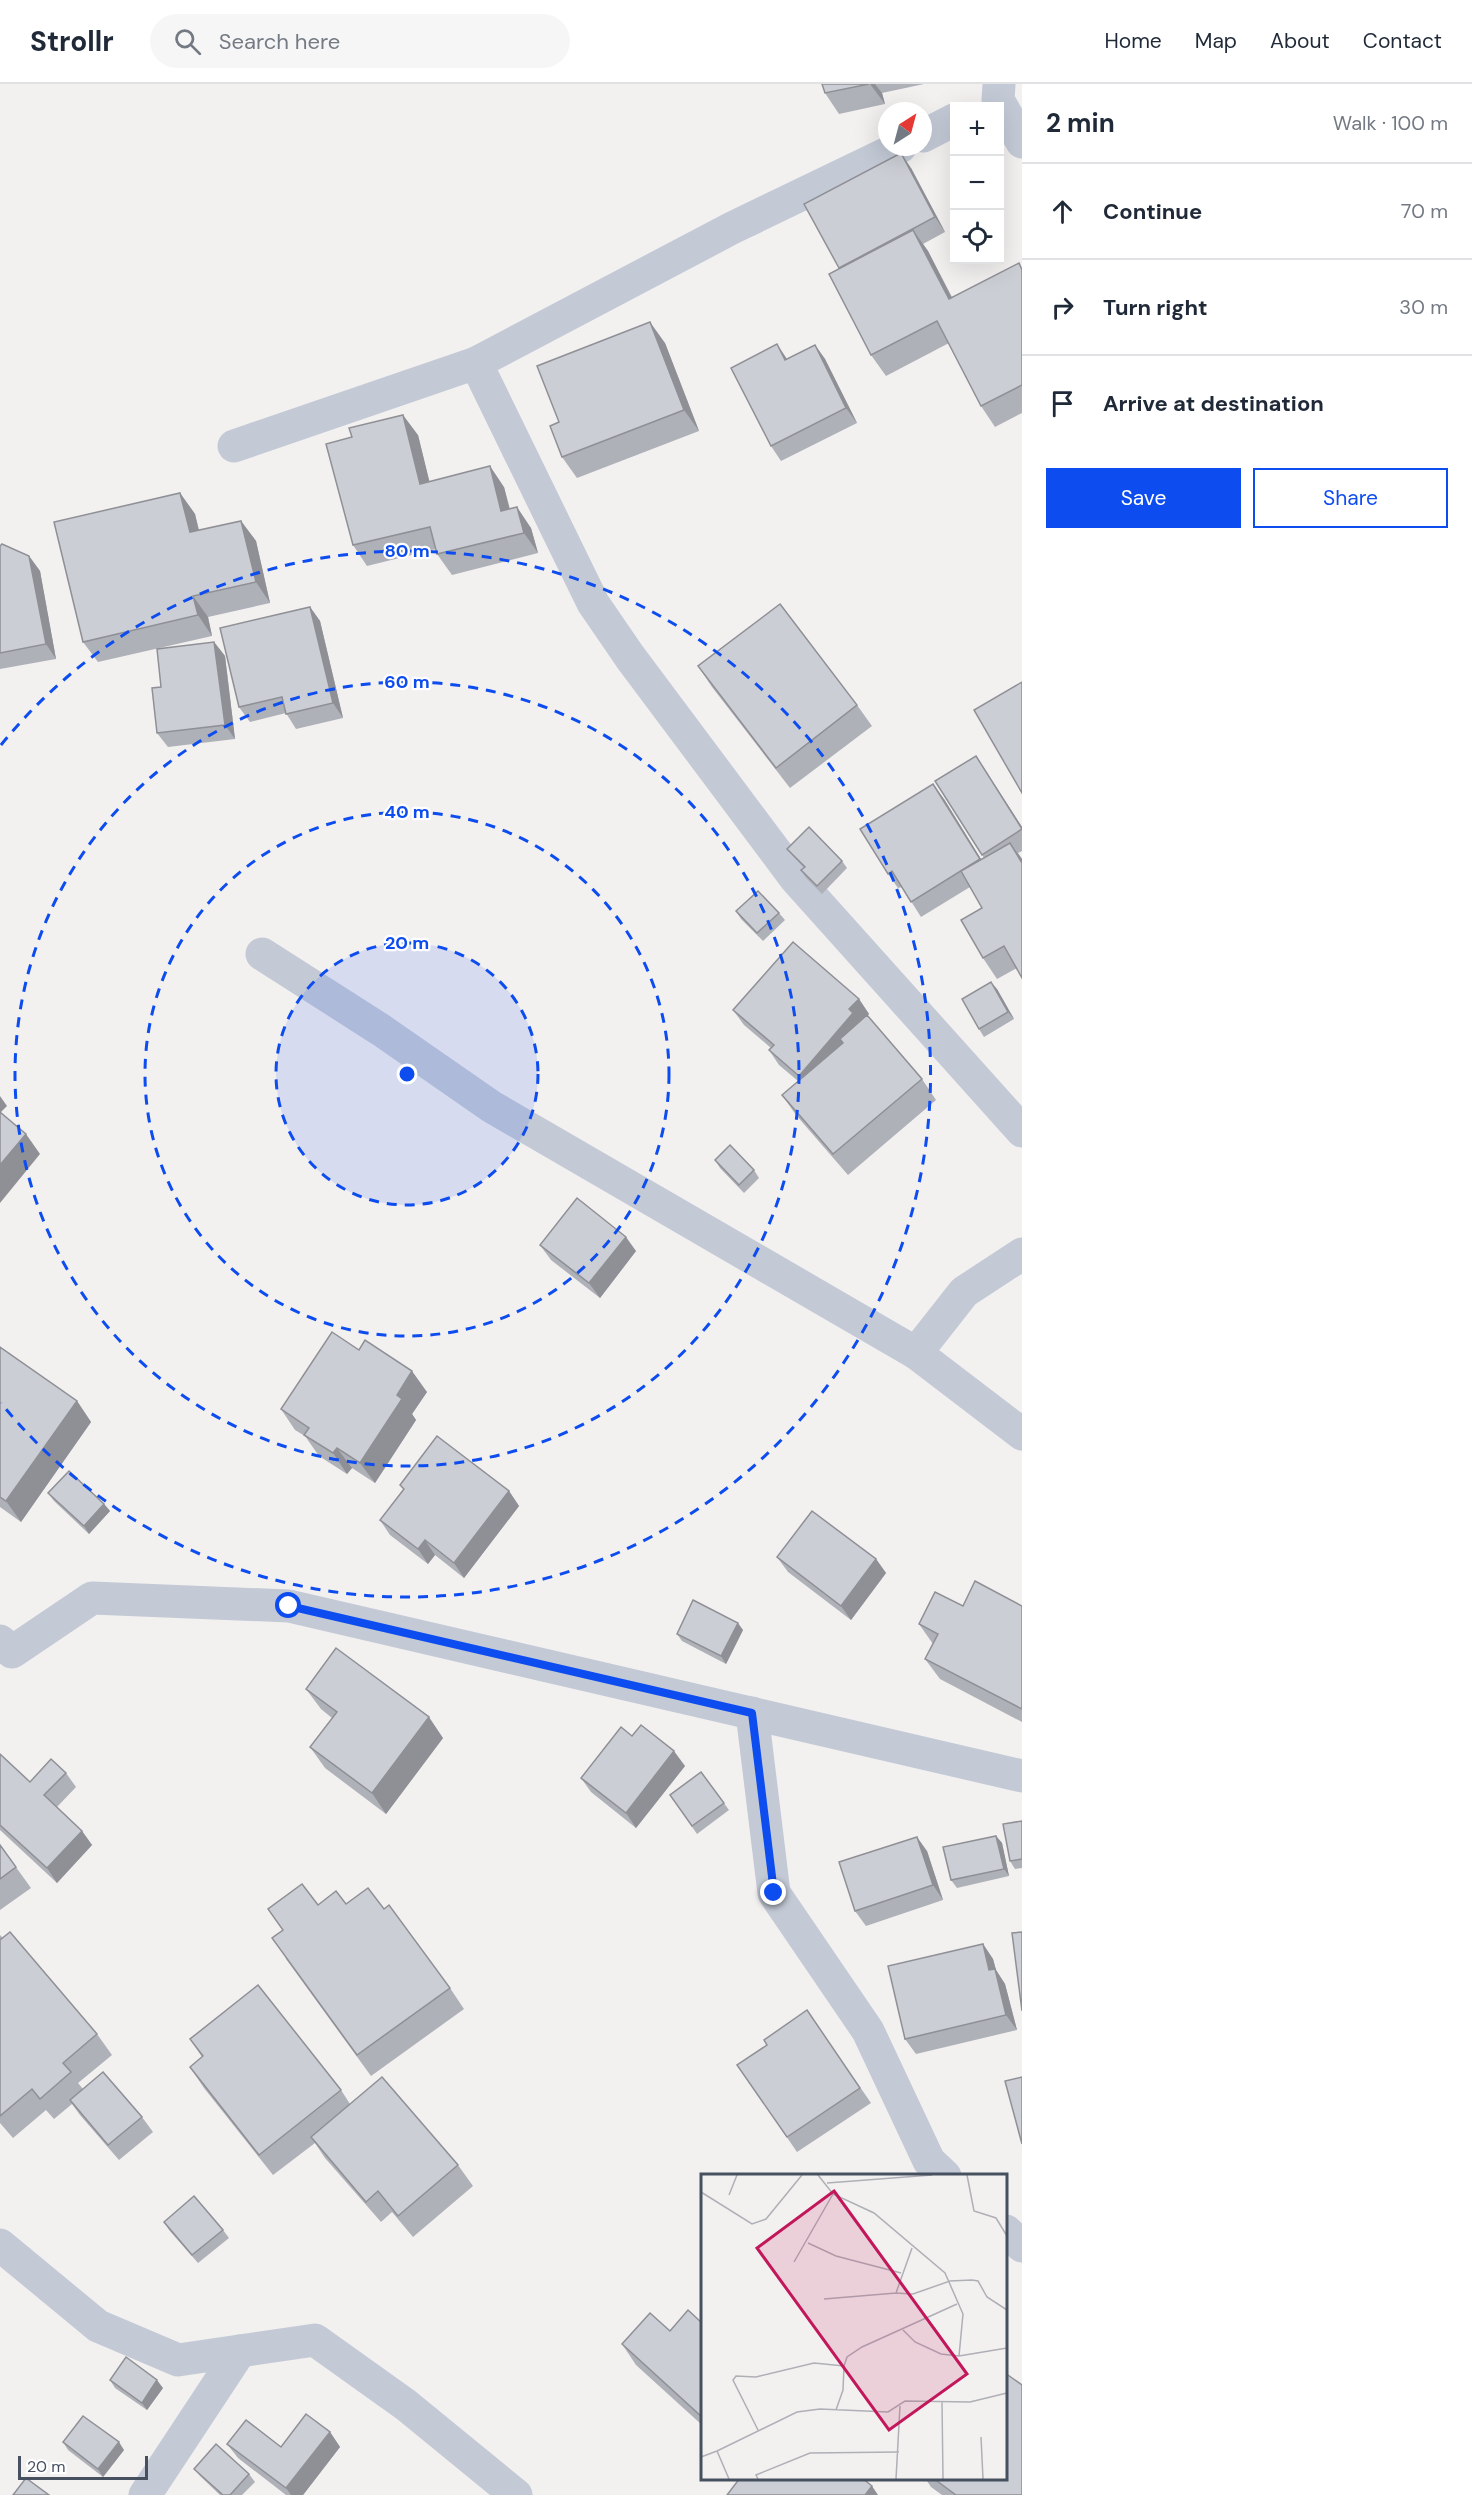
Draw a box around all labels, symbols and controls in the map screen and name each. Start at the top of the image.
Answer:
search box [150,14,570,68]
text: Strollr [30,23,114,60]
icon: search [171,25,204,58]
text: Search here [219,27,340,56]
text: Home [1104,27,1162,55]
text: Map [1195,27,1237,55]
text: About [1270,27,1330,55]
text: Contact [1363,27,1442,55]
north arrow [878,102,932,156]
map controls [950,102,1004,264]
button: + [950,102,1004,156]
text: 2 min [1046,106,1115,140]
text: Walk · 100 m [1333,110,1448,136]
button: − [950,156,1004,210]
icon: ahead [1046,195,1079,228]
text: Continue [1103,197,1202,226]
text: 70 m [1401,198,1448,224]
button: locate [950,210,1004,264]
icon: right [1046,291,1079,324]
text: Turn right [1103,293,1208,322]
text: 30 m [1399,294,1448,320]
icon: arrive [1046,387,1079,420]
text: Arrive at destination [1103,389,1324,418]
button: Save [1046,468,1241,528]
button: Share [1253,468,1448,528]
text: 80 m [384,539,430,563]
text: 60 m [384,670,430,694]
text: 40 m [384,800,430,824]
text: 20 m [385,931,429,955]
centre of rings [397,1064,417,1084]
route start [275,1592,301,1618]
route end [760,1879,786,1905]
inset map [701,2174,1007,2480]
scale bar [18,2453,148,2480]
text: 20 m [27,2456,66,2477]

